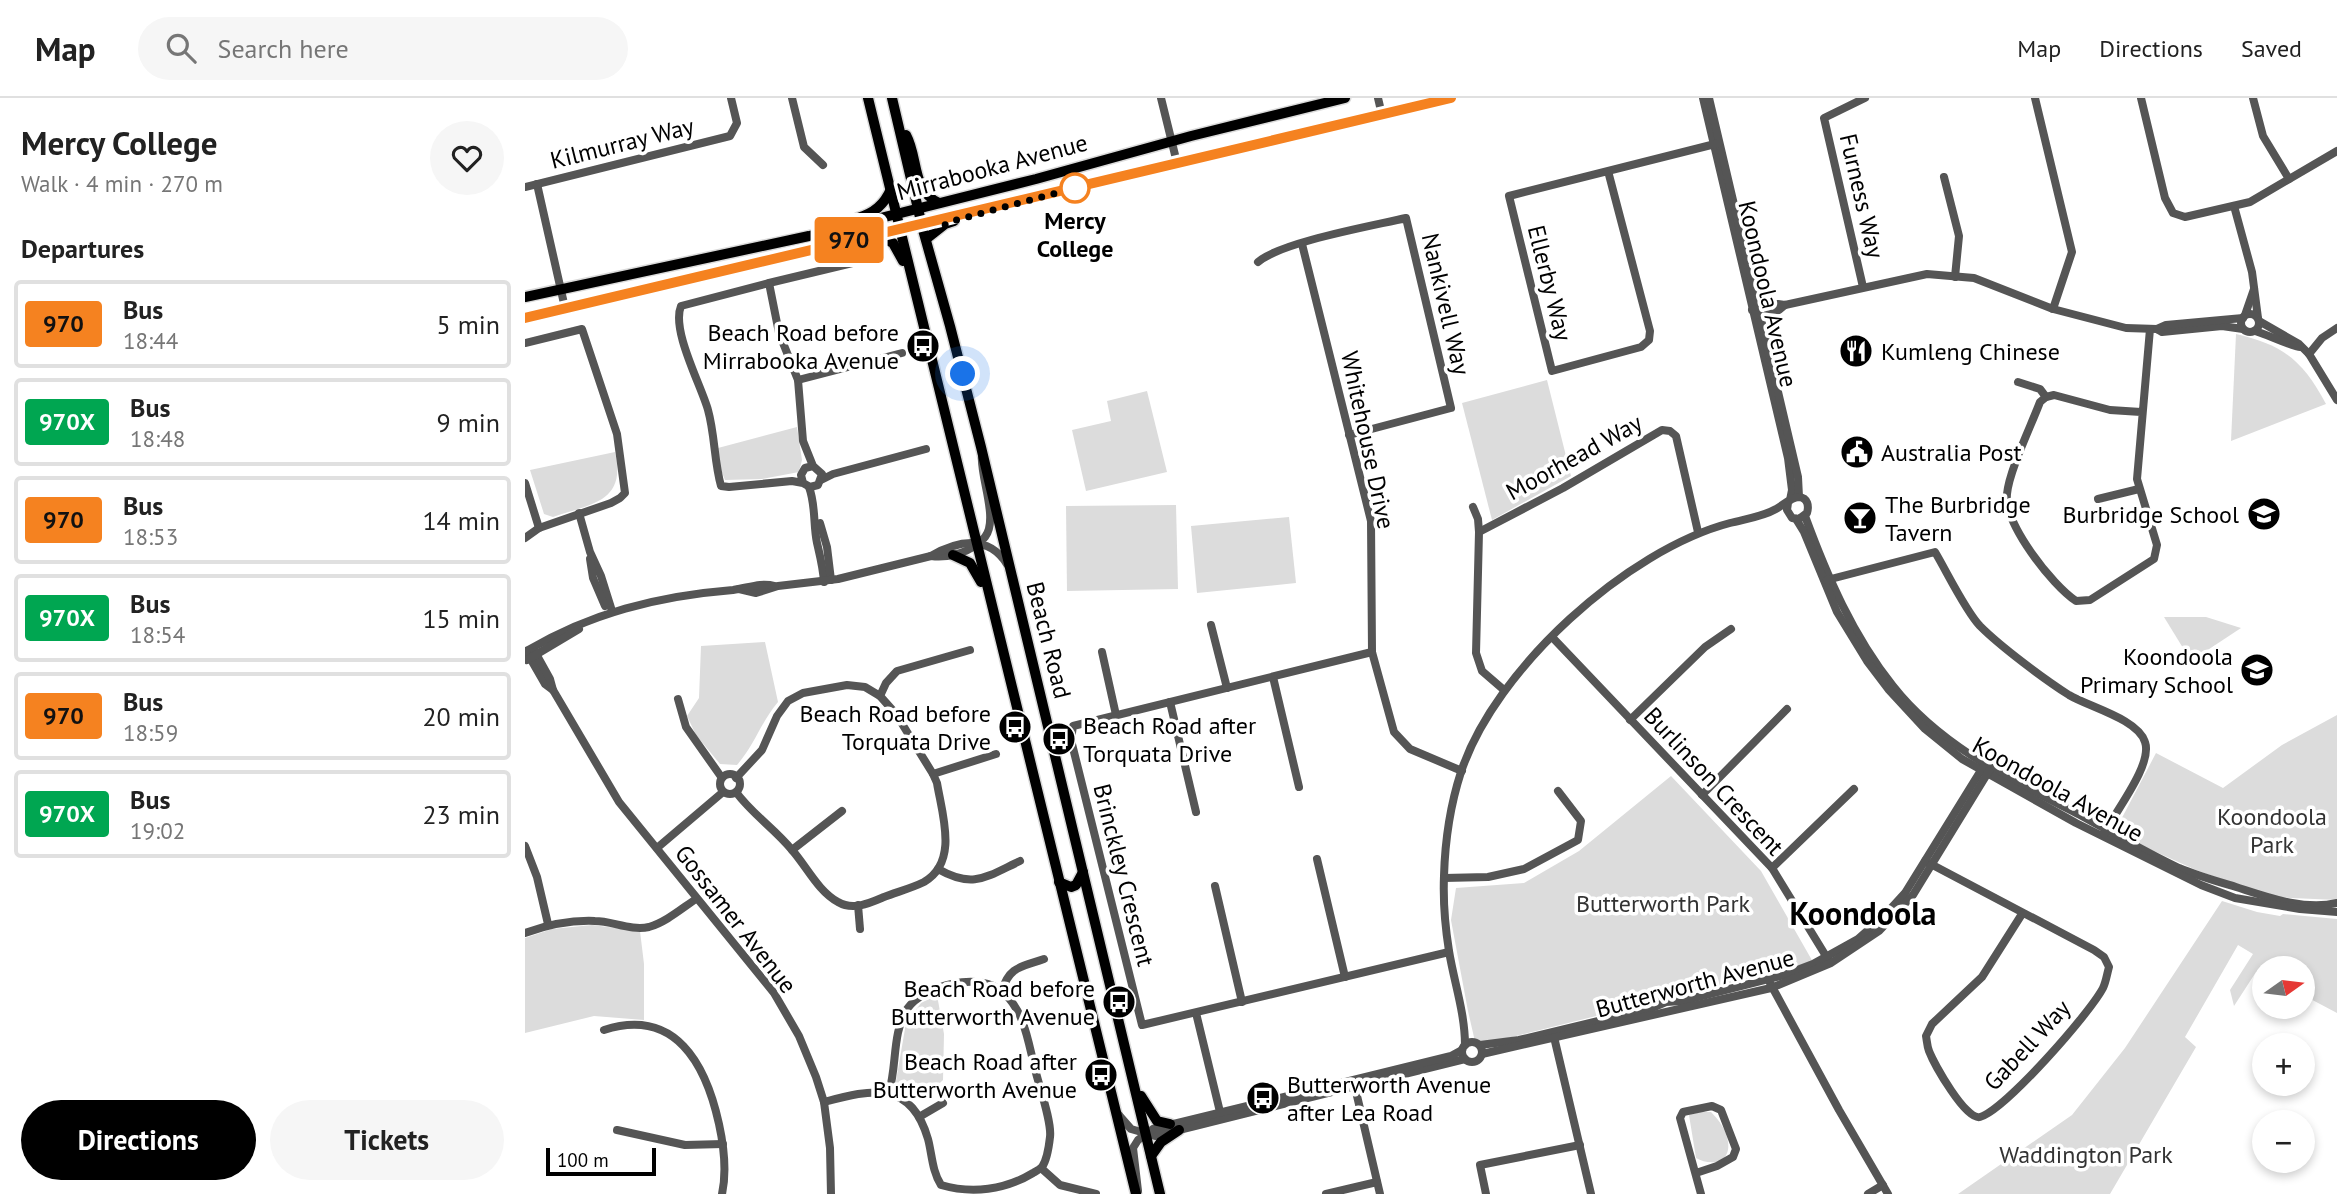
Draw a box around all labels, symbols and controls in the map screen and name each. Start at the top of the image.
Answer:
search box [138,17,628,80]
text: Map [35,27,96,70]
icon: search [162,29,200,67]
text: Search here [218,32,349,65]
text: Map [2017,33,2061,64]
text: Directions [2099,33,2203,64]
text: Saved [2241,33,2302,64]
street label: Kilmurray Way [547,110,697,176]
text: Mercy College [21,121,217,164]
button: heart [430,121,504,195]
street label: Mirrabooka Avenue [893,127,1091,207]
street label: Furness Way [1833,131,1891,261]
text: Walk · 4 min · 270 m [21,169,223,198]
marker: Mercy College [1060,173,1090,203]
street label: Koondoola Avenue [1731,198,1805,390]
place label: Mercy College [1037,205,1113,264]
line badge: 970 [809,217,889,263]
street label: Ellerby Way [1521,222,1579,344]
text: 970 [829,224,869,255]
street label: Nankivell Way [1415,230,1477,378]
text: Departures [21,232,144,265]
text: Bus [123,293,163,326]
text: 970 [43,308,84,339]
text: 5 min [437,308,500,341]
place label: Beach Road before Mirrabooka Avenue [703,317,899,376]
text: 18:44 [123,326,178,355]
bus stop icon: Beach Road before Mirrabooka Avenue [904,327,942,365]
restaurant icon: Kumleng Chinese [1837,332,1875,370]
place label: Kumleng Chinese [1881,336,2060,367]
street label: Whitehouse Drive [1334,348,1402,532]
your location [945,356,980,391]
text: Bus [130,391,170,424]
text: 970X [39,406,95,437]
text: 9 min [437,406,500,439]
street label: Moorhead Way [1500,407,1648,507]
text: 18:48 [130,424,185,453]
public building icon: Australia Post [1838,433,1876,471]
place label: Australia Post [1881,437,2022,468]
text: Bus [123,489,163,522]
place label: The Burbridge Tavern [1885,489,2031,548]
school or university icon: Burbridge School [2245,495,2283,533]
bar icon: The Burbridge Tavern [1841,499,1879,537]
place label: Burbridge School [2063,499,2239,530]
text: 970 [43,504,84,535]
text: 14 min [422,504,500,537]
text: 18:53 [123,522,178,551]
street label: Beach Road [1020,578,1078,702]
text: Bus [130,587,170,620]
text: 970X [39,602,95,633]
text: 15 min [422,602,500,635]
text: 18:54 [130,620,185,649]
place label: Koondoola Primary School [2080,641,2233,700]
school or university icon: Koondoola Primary School [2238,651,2276,689]
text: Bus [123,685,163,718]
place label: Beach Road before Torquata Drive [800,698,991,757]
text: 970 [43,700,84,731]
text: 20 min [422,700,500,733]
street label: Burlinson Crescent [1637,700,1791,862]
bus stop icon: Beach Road before Torquata Drive [996,708,1034,746]
place label: Beach Road after Torquata Drive [1083,710,1256,769]
text: 18:59 [123,718,178,747]
bus stop icon: Beach Road after Torquata Drive [1040,720,1078,758]
street label: Koondoola Avenue [1967,729,2149,849]
street label: Brinckley Crescent [1086,781,1162,969]
text: Bus [130,783,170,816]
text: 970X [39,798,95,829]
text: 23 min [422,798,500,831]
park label: Koondoola Park [2217,801,2327,860]
text: 19:02 [130,816,185,845]
street label: Gossamer Avenue [668,838,804,1000]
park label: Butterworth Park [1576,888,1751,919]
district label: Koondoola [1789,892,1937,934]
street label: Butterworth Avenue [1592,942,1798,1024]
north arrow [2252,956,2315,1018]
map controls [2252,956,2315,1173]
place label: Beach Road before Butterworth Avenue [891,973,1095,1032]
bus stop icon: Beach Road before Butterworth Avenue [1100,983,1138,1021]
street label: Gabell Way [1977,993,2077,1097]
button: + [2252,1033,2315,1096]
place label: Beach Road after Butterworth Avenue [873,1046,1077,1105]
bus stop icon: Beach Road after Butterworth Avenue [1082,1056,1120,1094]
place label: Butterworth Avenue after Lea Road [1287,1069,1491,1128]
bus stop icon: Butterworth Avenue after Lea Road [1244,1079,1282,1117]
button: Directions [21,1100,256,1180]
button: Tickets [270,1100,504,1180]
button: − [2252,1110,2315,1173]
park label: Waddington Park [1999,1139,2173,1170]
scale bar [546,1145,656,1177]
text: 100 m [557,1148,609,1172]

